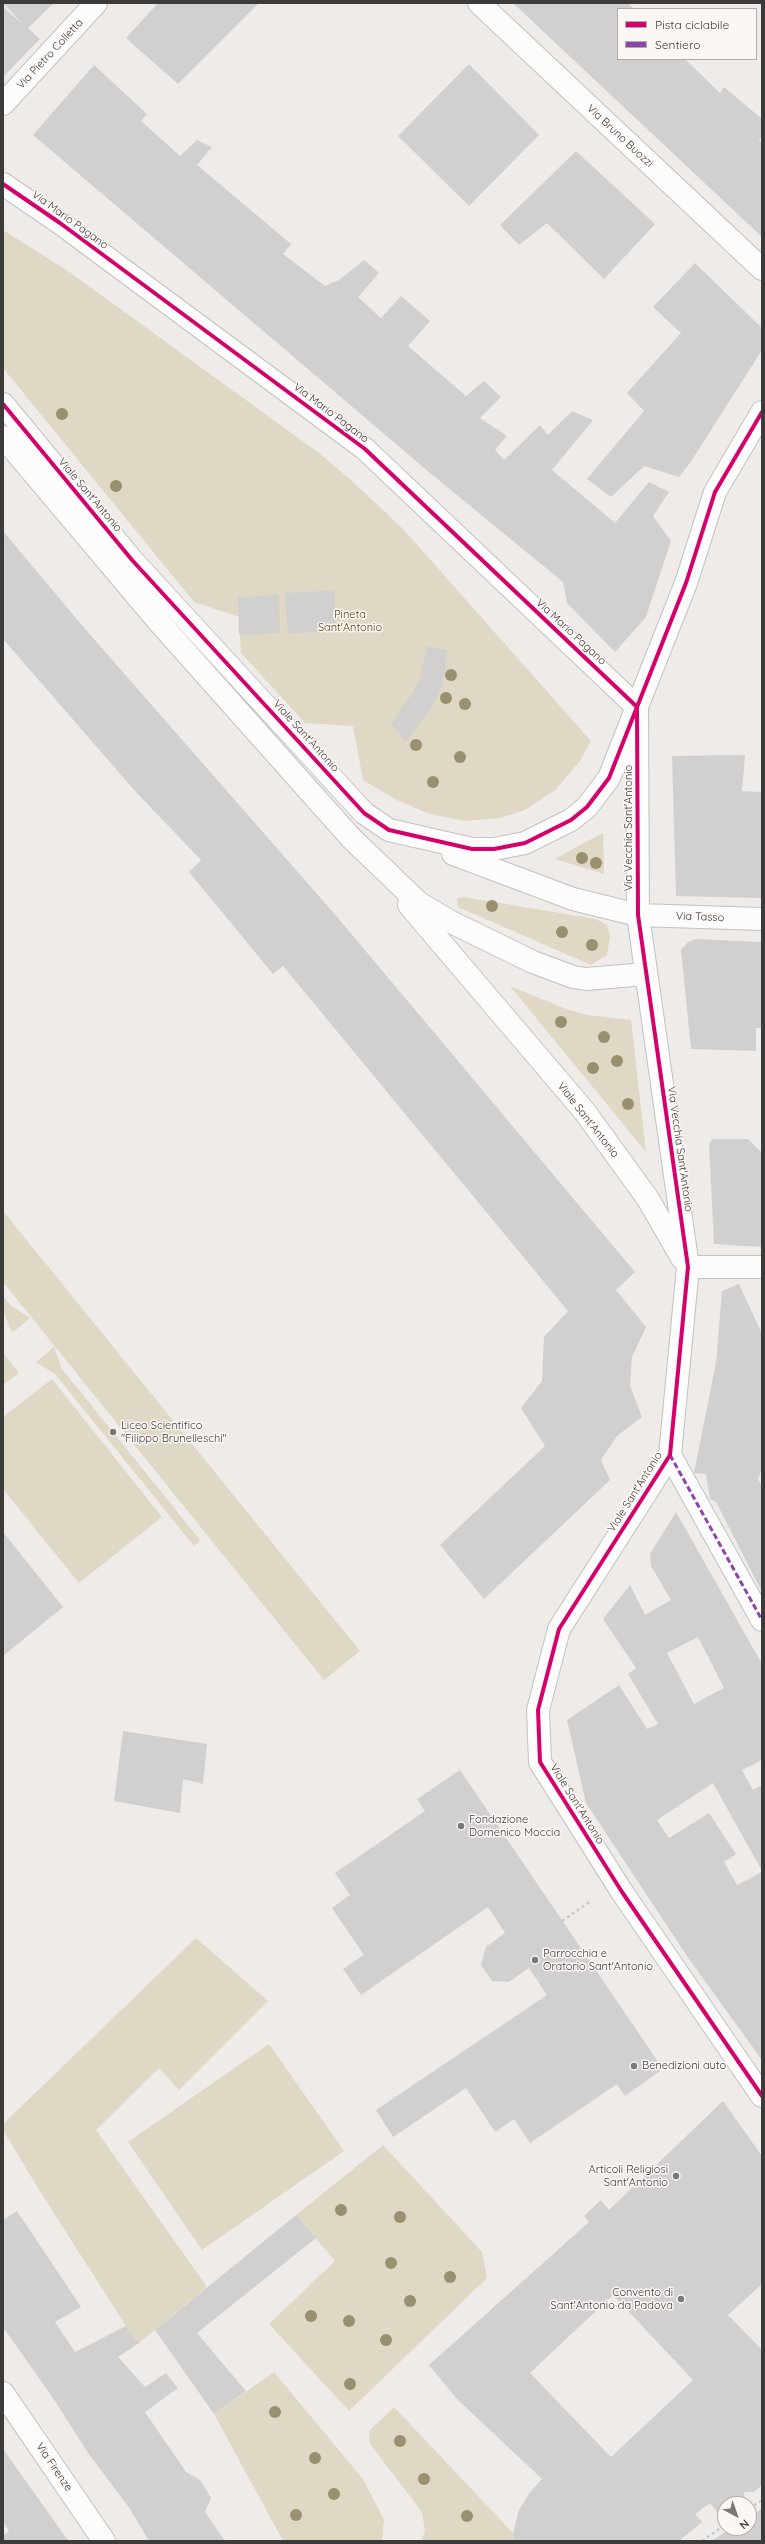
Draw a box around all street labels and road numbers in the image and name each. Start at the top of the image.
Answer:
street label: Via Pietro Colletta [14,16,86,92]
street label: Via Bruno Buozzi [584,102,656,170]
street label: Via Mario Pagano [29,188,111,252]
street label: Via Mario Pagano [291,380,371,446]
street label: Viale Sant'Antonio [55,455,125,535]
street label: Via Mario Pagano [533,596,609,668]
street label: Viale Sant'Antonio [270,697,342,775]
street label: Via Vecchia Sant'Antonio [622,765,636,891]
street label: Via Tasso [676,910,724,924]
street label: Viale Sant'Antonio [554,1080,622,1160]
street label: Via Vecchia Sant'Antonio [665,1085,695,1213]
street label: Viale Sant'Antonio [605,1449,665,1535]
street label: Viale Sant'Antonio [547,1761,607,1847]
street label: Via Firenze [33,2440,75,2494]

